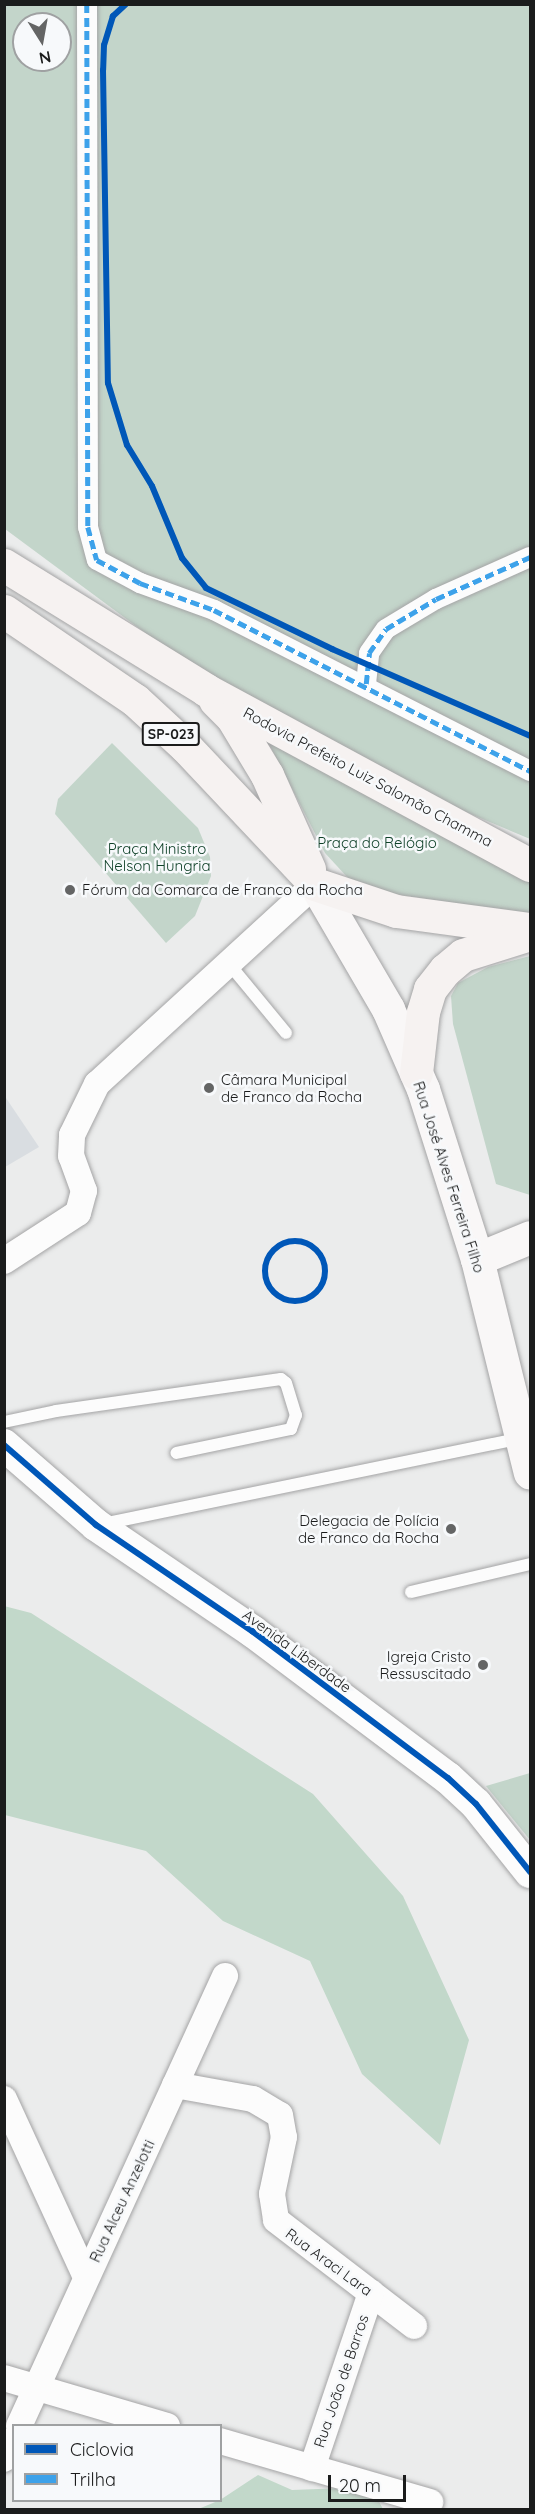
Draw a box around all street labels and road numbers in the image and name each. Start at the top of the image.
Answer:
street label: Rodovia Prefeito Luiz Salomão Chamma [240,703,496,851]
road number: SP-023 [141,723,201,745]
street label: Rua José Alves Ferreira Filho [409,1079,489,1275]
street label: Avenida Liberdade [239,1606,355,1696]
street label: Rua Alceu Anzelotti [86,2137,158,2265]
street label: Rua Araci Lara [282,2224,376,2300]
street label: Rua João de Barros [310,2312,372,2450]

